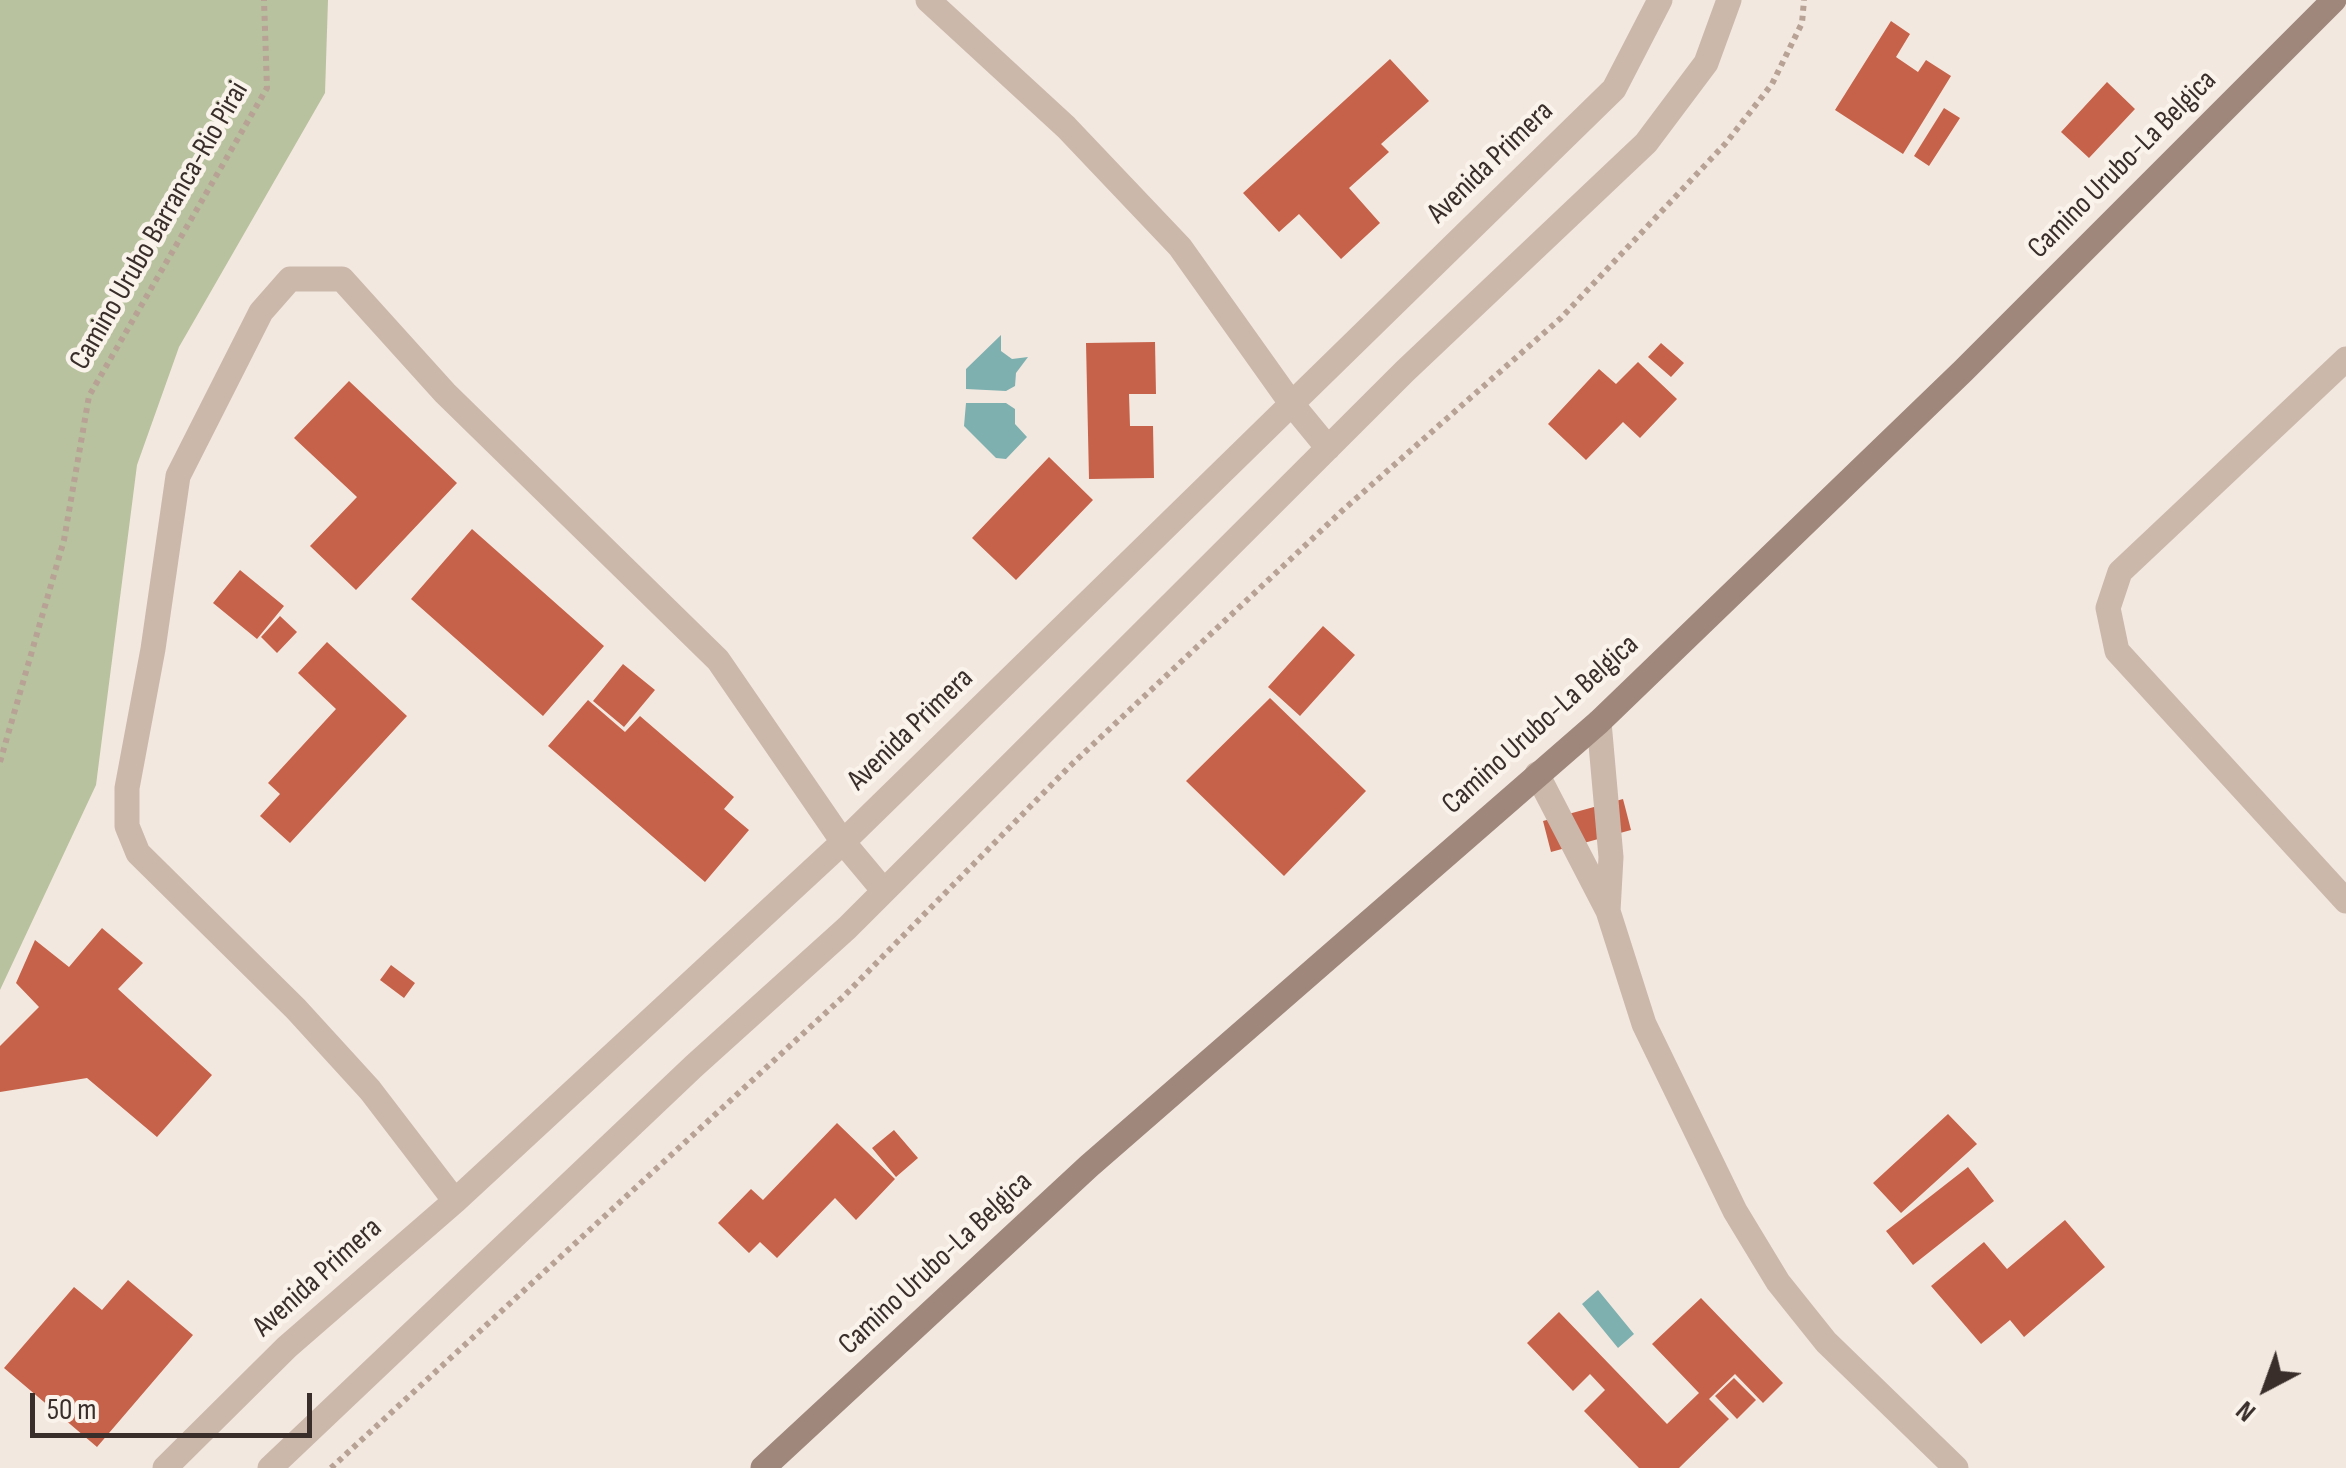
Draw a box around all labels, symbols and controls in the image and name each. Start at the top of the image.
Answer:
street label: Camino Urubo-La Belgica [2021,63,2225,267]
street label: Camino Urubo Barranca-Rio Pirai [63,76,257,376]
street label: Avenida Primera [1421,94,1561,232]
street label: Camino Urubo-La Belgica [1435,627,1647,823]
street label: Avenida Primera [841,661,981,799]
street label: Camino Urubo-La Belgica [832,1165,1040,1363]
street label: Avenida Primera [246,1211,390,1345]
north arrow [2216,1338,2316,1438]
scale bar [35,1373,318,1435]
text: 50 m [47,1392,96,1428]
text: N [2230,1394,2262,1428]

